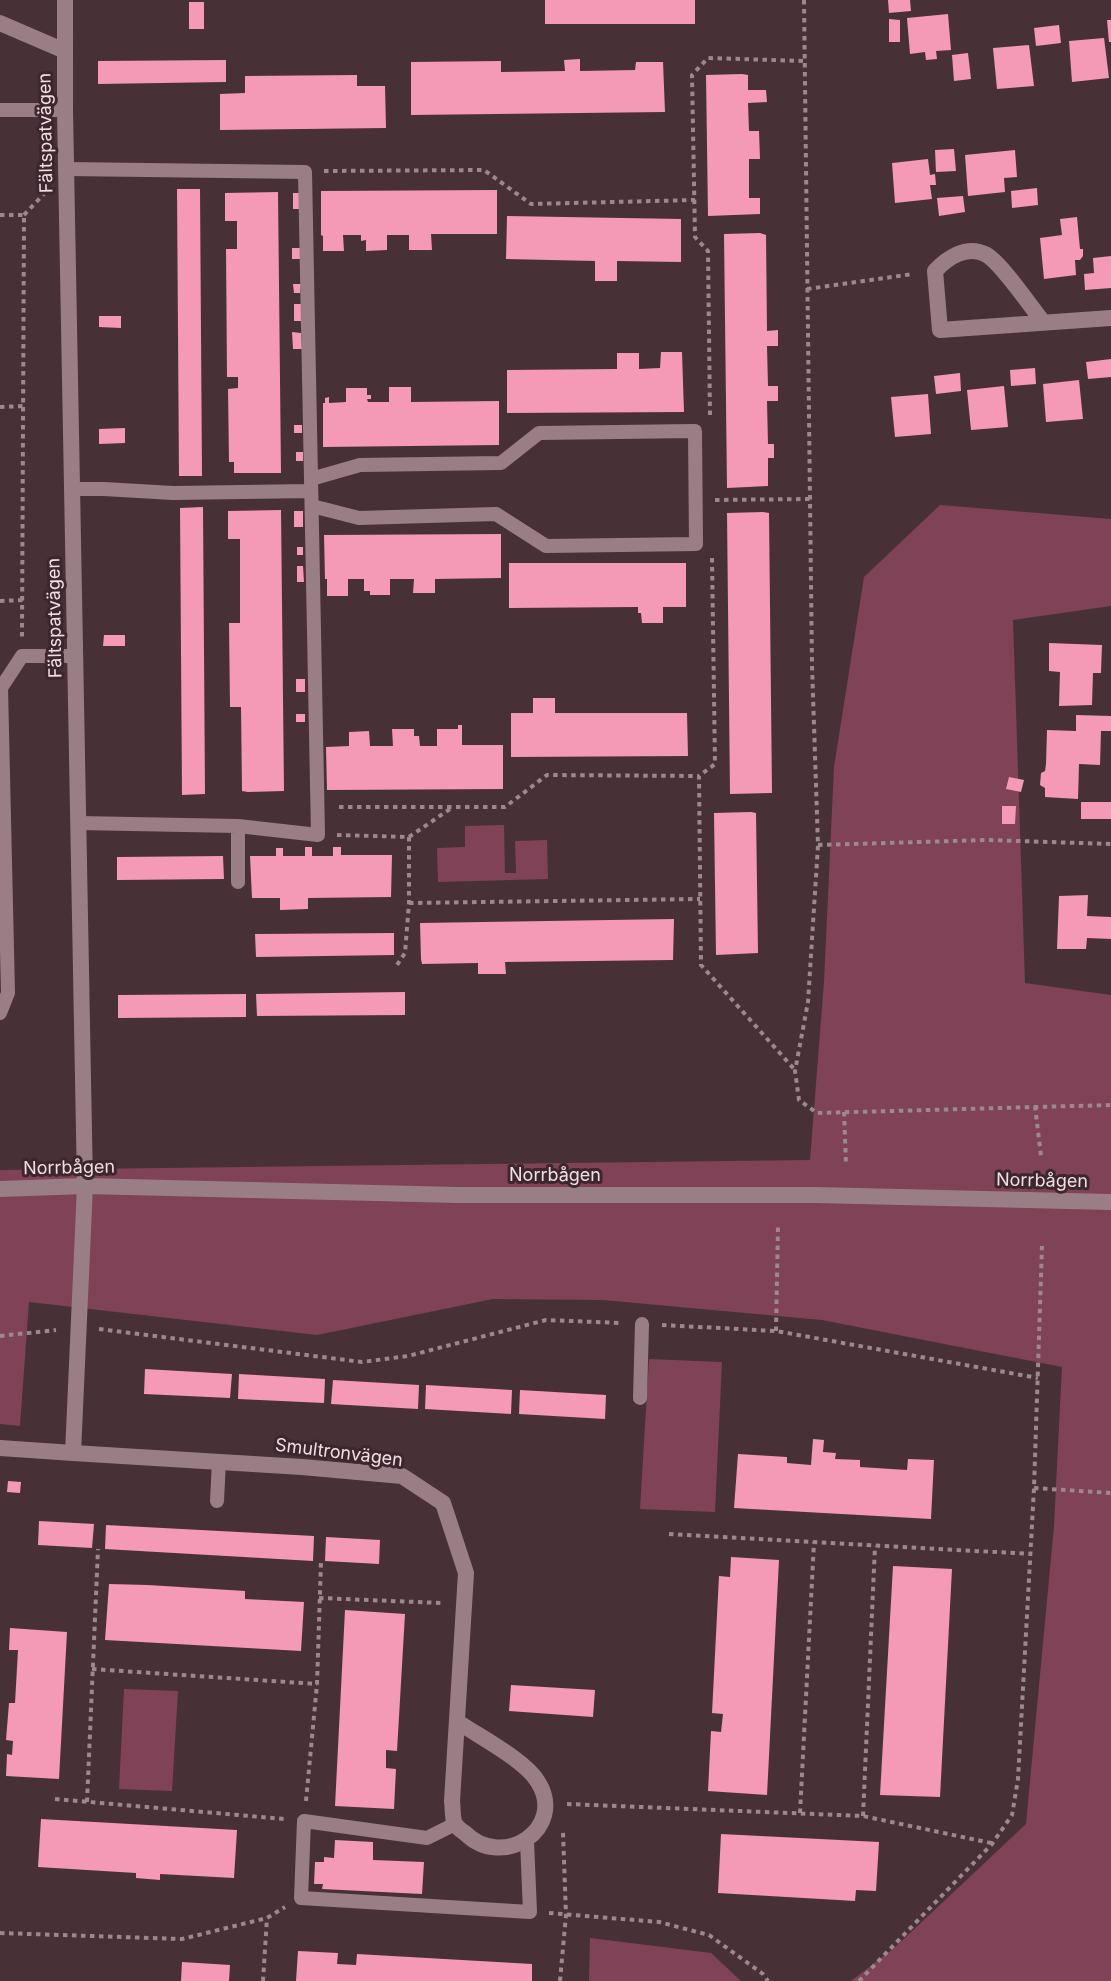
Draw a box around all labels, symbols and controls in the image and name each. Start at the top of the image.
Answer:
street label: Fältspatvägen [34,73,58,193]
street label: Fältspatvägen [43,558,67,678]
street label: Norrbågen [23,1156,115,1180]
street label: Norrbågen [509,1165,601,1187]
street label: Norrbågen [996,1169,1088,1193]
street label: Smultronvägen [274,1434,404,1472]

